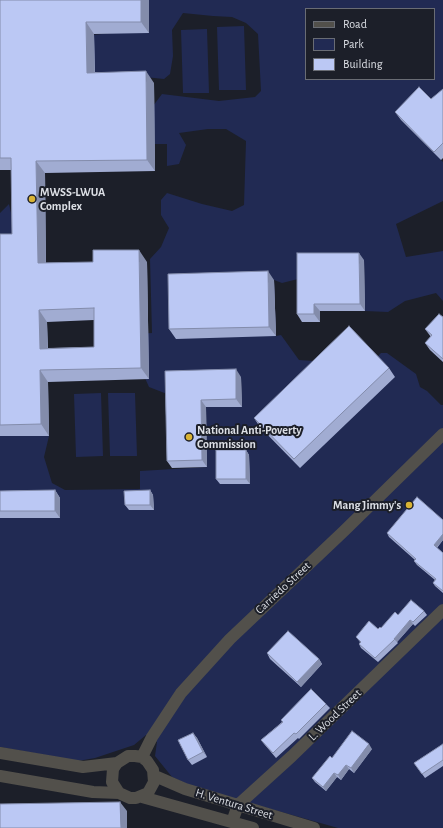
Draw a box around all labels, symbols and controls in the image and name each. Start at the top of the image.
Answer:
legend [305,8,435,80]
text: Road [343,18,367,30]
text: Park [343,38,364,50]
text: Building [343,58,383,70]
place label: MWSS-LWUA Complex [40,185,105,213]
marker: MWSS-LWUA Complex [27,194,37,204]
place label: National Anti-Poverty Commission [197,423,302,451]
marker: National Anti-Poverty Commission [184,432,194,442]
place label: Mang Jimmy's [333,498,401,512]
marker: Mang Jimmy's [404,500,414,510]
street label: Carriedo Street [252,559,314,617]
street label: L. Wood Street [305,686,365,744]
street label: H. Ventura Street [194,785,274,823]

